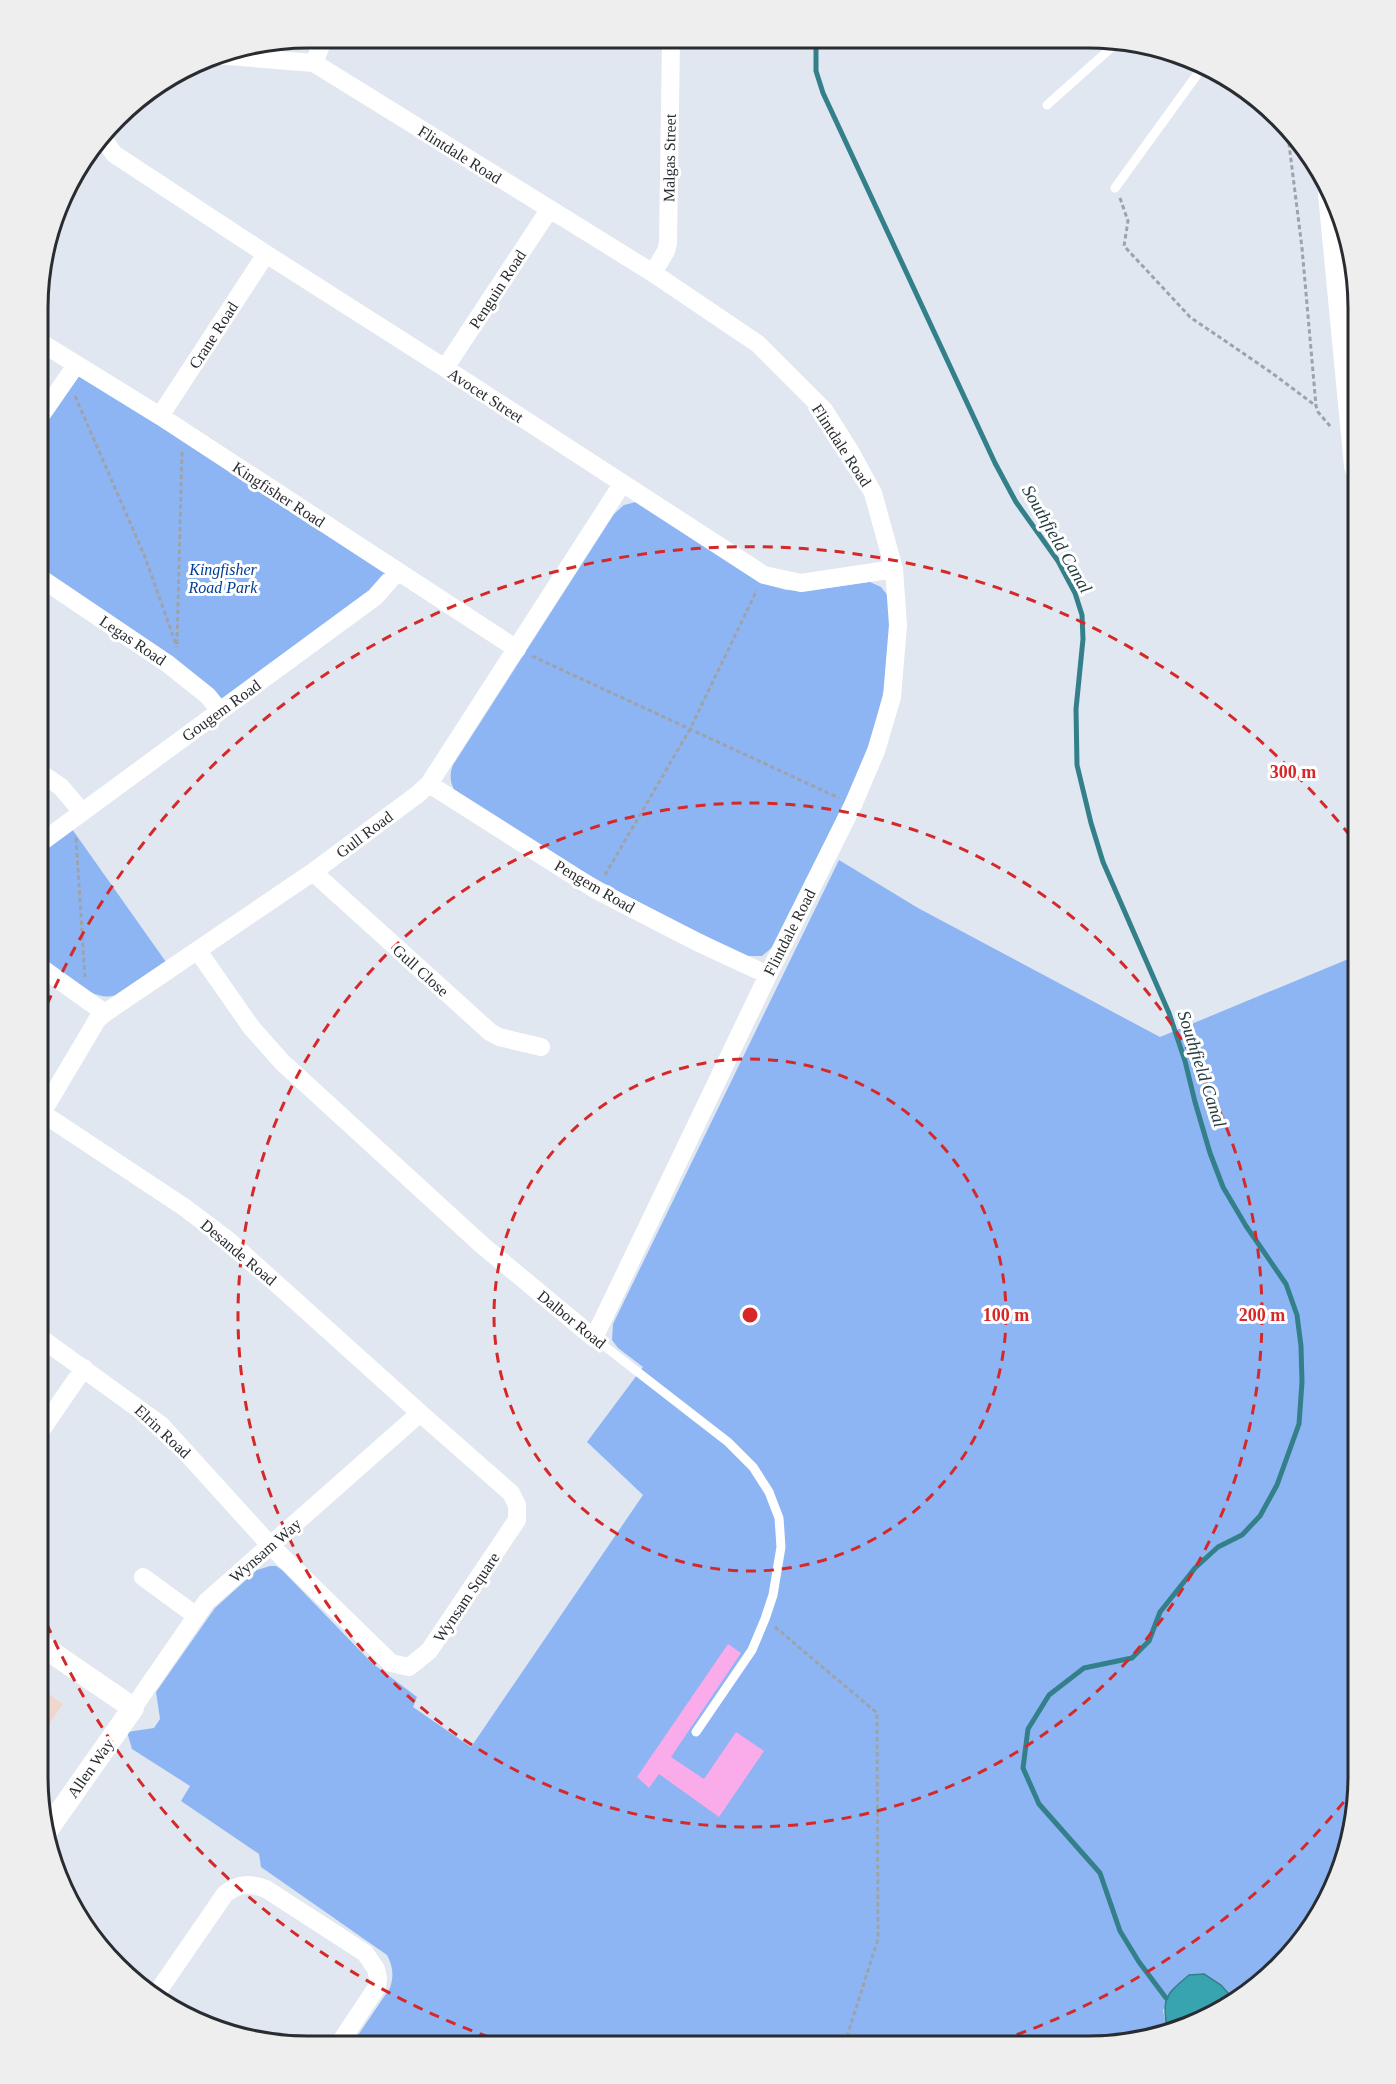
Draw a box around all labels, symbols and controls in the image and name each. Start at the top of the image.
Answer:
street label: Malgas Street [660,113,680,202]
street label: Flintdale Road [415,122,504,187]
street label: Penguin Road [466,247,530,332]
street label: Crane Road [186,299,241,372]
street label: Avocet Street [445,365,527,426]
street label: Flintdale Road [809,401,874,490]
street label: Kingfisher Road [229,458,328,531]
water label: Southfield Canal [1018,481,1096,597]
park label: Kingfisher Road Park [188,561,258,596]
street label: Legas Road [96,612,169,670]
street label: Gougem Road [179,676,264,745]
text: 300 m [1270,762,1316,782]
street label: Gull Road [333,808,396,861]
street label: Pengem Road [551,857,638,917]
street label: Flintdale Road [760,886,819,978]
street label: Gull Close [389,941,452,1000]
water label: Southfield Canal [1174,1008,1230,1130]
street label: Desande Road [198,1216,280,1289]
street label: Dalbor Road [534,1287,609,1352]
centre of rings [740,1305,760,1325]
text: 100 m [983,1305,1029,1325]
text: 200 m [1239,1305,1285,1325]
street label: Elrin Road [131,1401,194,1461]
street label: Wynsam Way [226,1515,305,1587]
street label: Wynsam Square [430,1549,503,1646]
street label: Allen Way [64,1735,118,1802]

